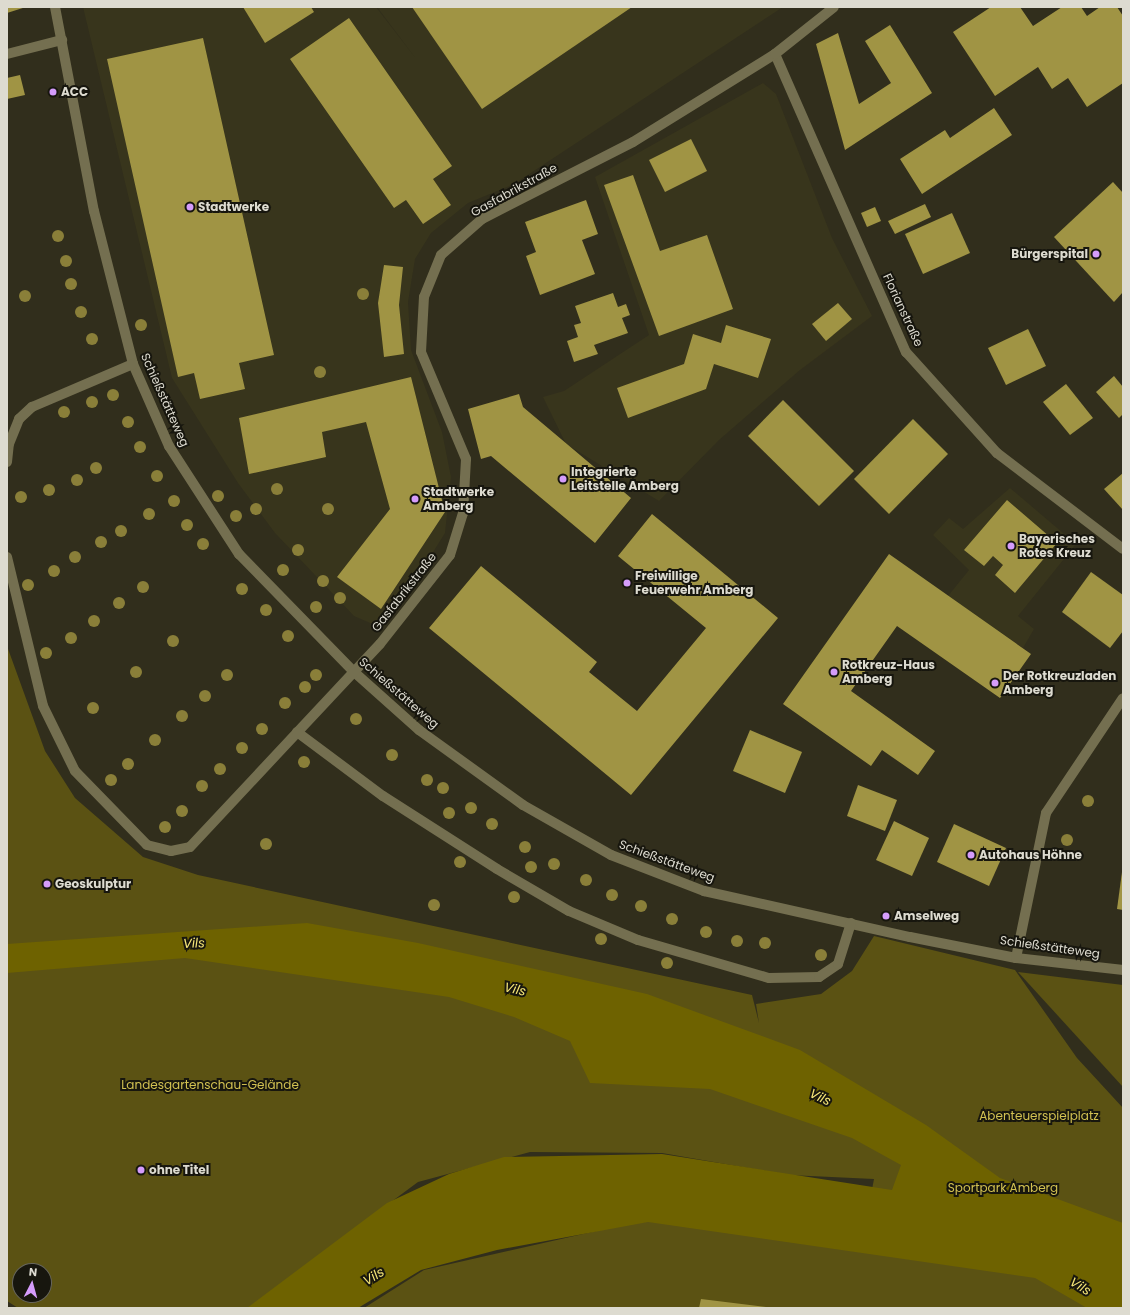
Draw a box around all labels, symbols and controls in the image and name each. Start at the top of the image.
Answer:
place label: ACC [61,85,88,99]
marker: ACC [48,87,58,97]
street label: Gasfabrikstraße [468,160,560,220]
place label: Stadtwerke [198,200,269,214]
marker: Stadtwerke [185,202,195,212]
place label: Bürgerspital [1011,247,1088,261]
marker: Bürgerspital [1091,249,1101,259]
street label: Florianstraße [880,271,926,349]
street label: Schießstätteweg [138,351,192,449]
place label: Integrierte Leitstelle Amberg [571,465,679,493]
marker: Integrierte Leitstelle Amberg [558,474,568,484]
place label: Stadtwerke Amberg [423,485,494,513]
marker: Stadtwerke Amberg [410,494,420,504]
place label: Bayerisches Rotes Kreuz [1019,532,1095,560]
marker: Bayerisches Rotes Kreuz [1006,541,1016,551]
street label: Gasfabrikstraße [369,550,439,634]
place label: Freiwillige Feuerwehr Amberg [635,569,753,597]
marker: Freiwillige Feuerwehr Amberg [622,578,632,588]
street label: Schießstätteweg [356,654,442,732]
place label: Rotkreuz-Haus Amberg [842,658,935,686]
marker: Rotkreuz-Haus Amberg [829,667,839,677]
place label: Der Rotkreuzladen Amberg [1003,669,1116,697]
marker: Der Rotkreuzladen Amberg [990,678,1000,688]
street label: Schießstätteweg [617,837,717,885]
place label: Autohaus Höhne [979,848,1082,862]
marker: Autohaus Höhne [966,850,976,860]
place label: Geoskulptur [55,877,131,891]
marker: Geoskulptur [42,879,52,889]
place label: Amselweg [894,909,959,923]
marker: Amselweg [881,911,891,921]
street label: Schießstätteweg [999,933,1101,961]
water label: Vils [183,936,205,952]
water label: Vils [503,980,527,1000]
park label: Landesgartenschau-Gelände [121,1078,299,1092]
water label: Vils [807,1086,833,1110]
park label: Abenteuerspielplatz [979,1109,1099,1123]
place label: ohne Titel [149,1163,209,1177]
marker: ohne Titel [136,1165,146,1175]
park label: Sportpark Amberg [948,1181,1058,1195]
north arrow [12,1263,52,1303]
text: N [28,1264,38,1280]
water label: Vils [361,1265,387,1289]
water label: Vils [1067,1275,1093,1299]

